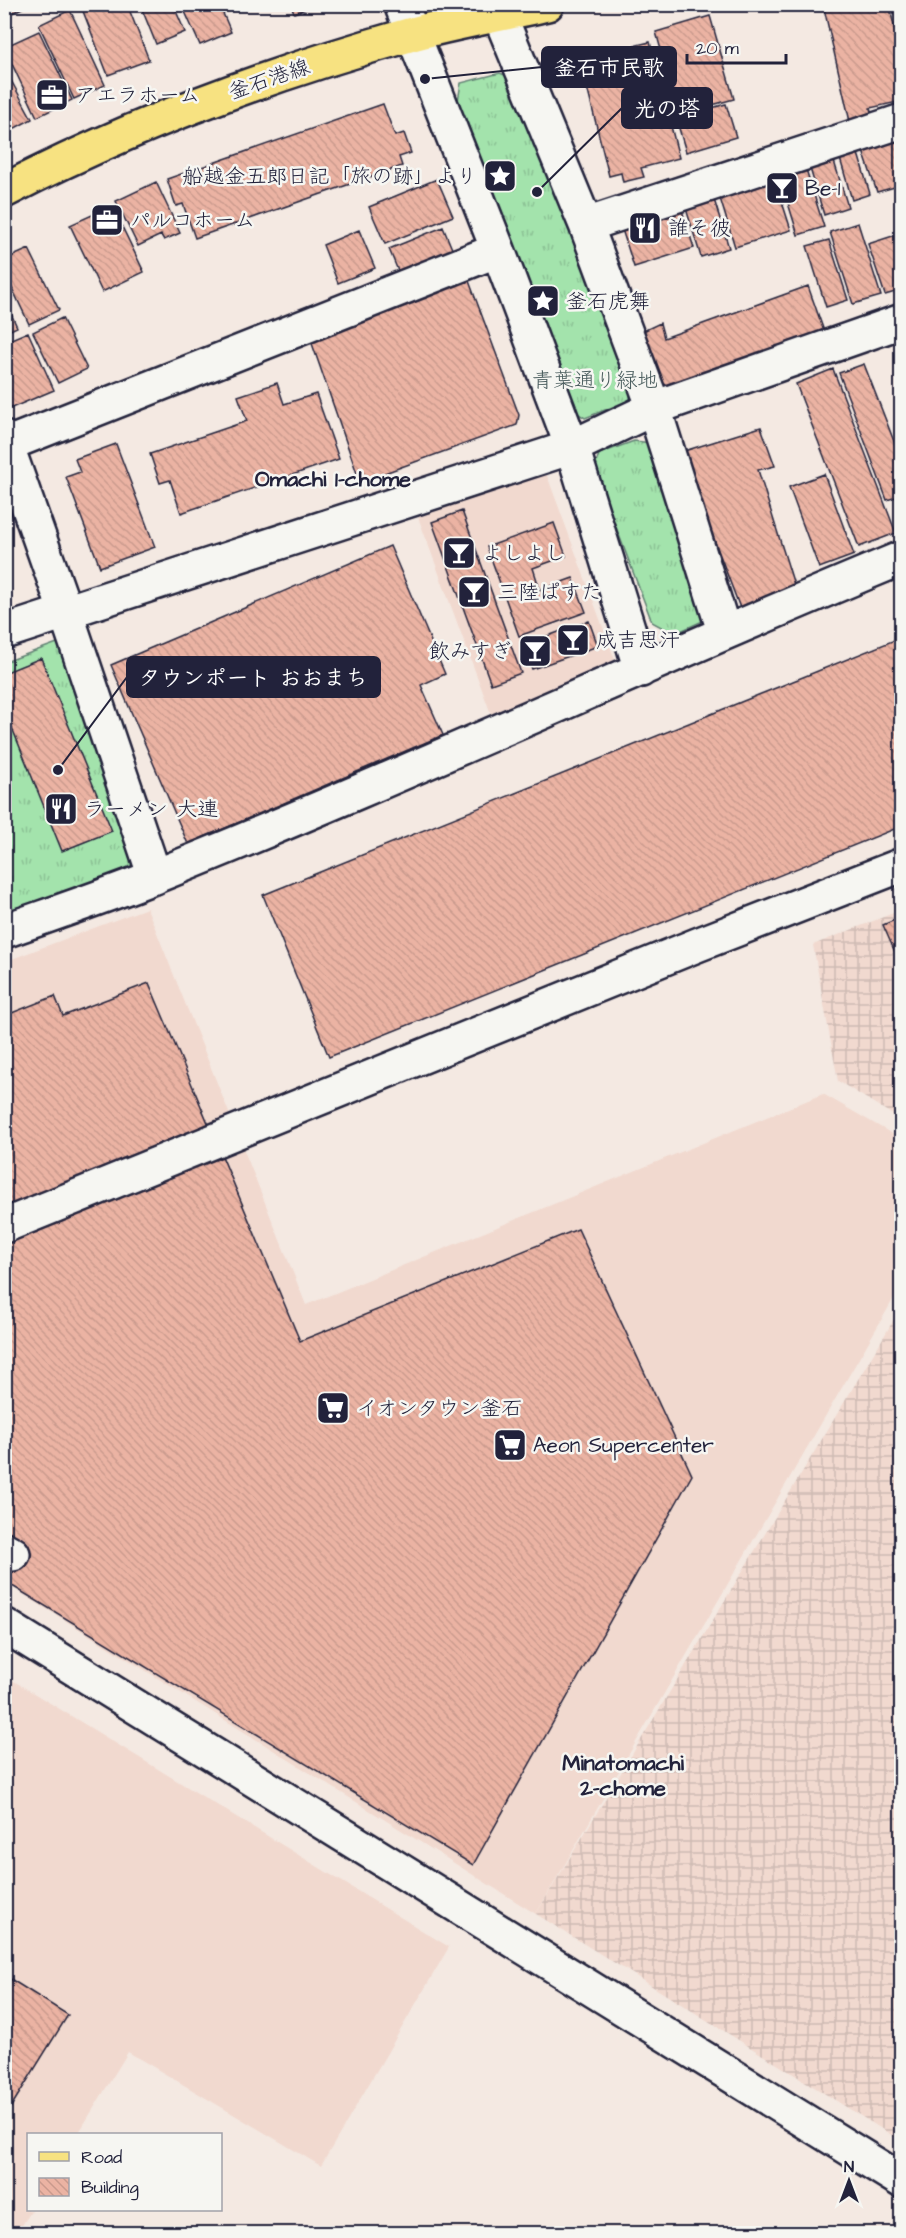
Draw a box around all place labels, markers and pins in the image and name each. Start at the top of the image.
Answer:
callout: 釜石市民歌 [542,47,676,87]
office icon: アエラホーム [34,77,70,113]
place label: アエラホーム [75,81,200,110]
callout: 光の塔 [622,88,712,128]
place icon: 船越金五郎日記「旅の跡」より [482,158,518,194]
place label: 船越金五郎日記「旅の跡」より [183,162,477,191]
bar icon: Be-1 [764,170,800,206]
place label: Be-1 [805,174,841,203]
office icon: パルコホーム [89,202,125,238]
place label: パルコホーム [130,206,255,235]
restaurant icon: 誰そ彼 [627,210,663,246]
place label: 誰そ彼 [668,214,731,243]
place icon: 釜石虎舞 [525,283,561,319]
place label: 釜石虎舞 [566,287,650,316]
bar icon: よしよし [441,535,477,571]
place label: よしよし [482,539,566,568]
bar icon: 三陸ぱすた [456,574,492,610]
place label: 三陸ぱすた [497,578,602,607]
bar icon: 成吉思汗 [555,622,591,658]
place label: 成吉思汗 [596,626,680,655]
bar icon: 飲みすぎ [517,633,553,669]
place label: 飲みすぎ [429,637,512,666]
callout: タウンポート おおまち [127,657,380,697]
restaurant icon: ラーメン 大連 [43,791,79,827]
place label: ラーメン 大連 [84,795,218,824]
supermarket icon: イオンタウン釜石 [315,1390,351,1426]
place label: イオンタウン釜石 [356,1394,522,1423]
supermarket icon: Aeon Supercenter [492,1427,528,1463]
place label: Aeon Supercenter [533,1431,714,1461]

